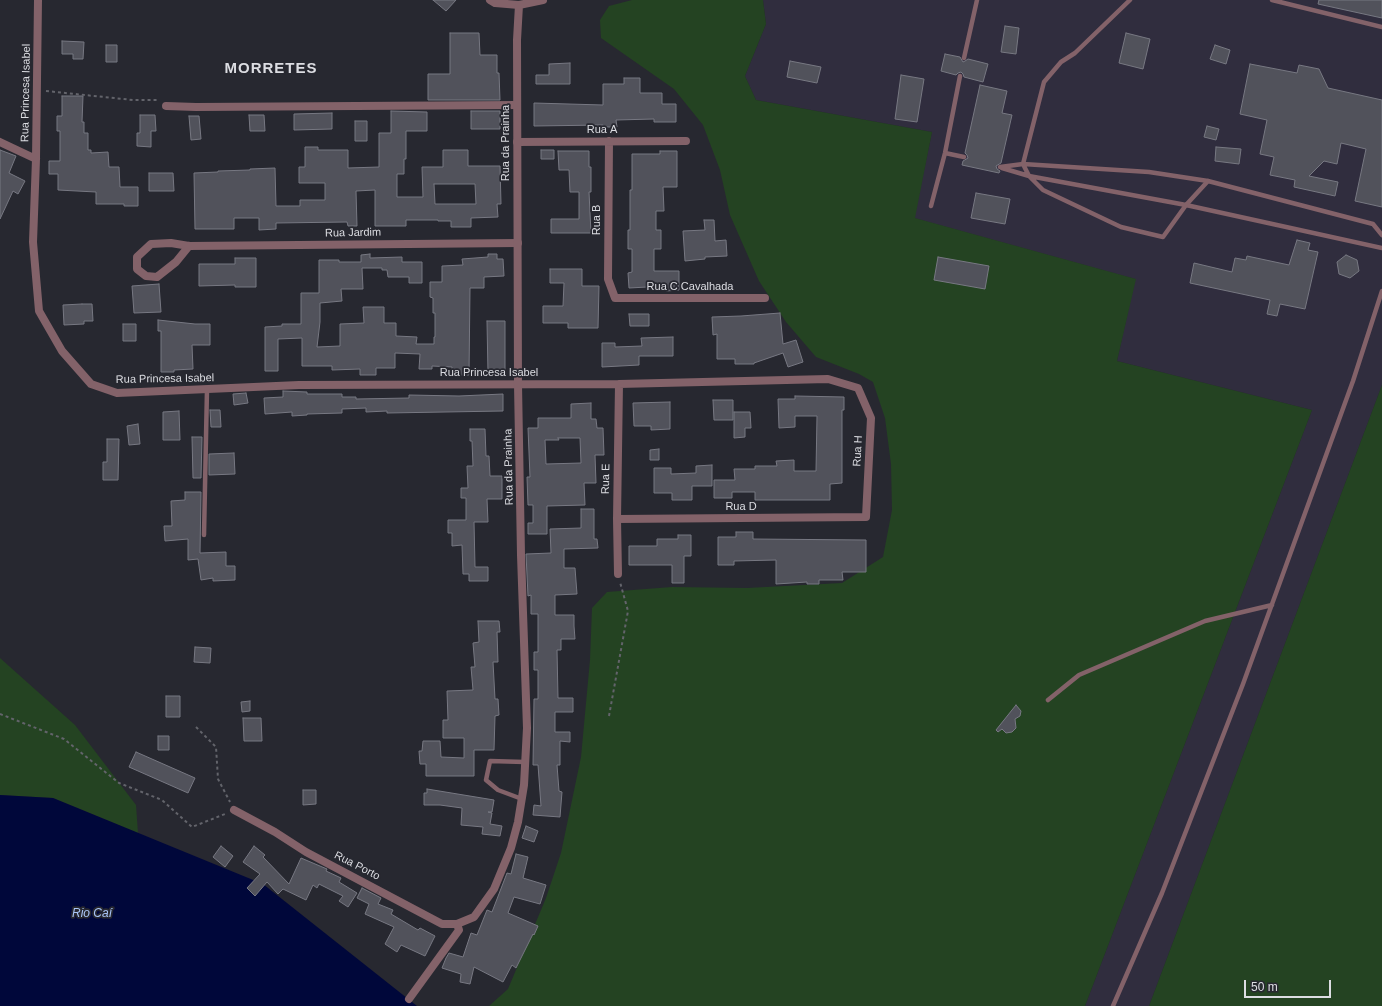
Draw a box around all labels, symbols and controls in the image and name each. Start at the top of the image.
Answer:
street label: Rua Princesa Isabel [19,44,33,142]
district label: MORRETES [224,60,318,78]
street label: Rua da Prainha [499,105,513,181]
street label: Rua A [587,123,617,137]
street label: Rua B [590,205,604,235]
street label: Rua Jardim [325,226,381,240]
street label: Rua C Cavalhada [647,280,733,294]
street label: Rua Princesa Isabel [440,366,538,380]
street label: Rua Princesa Isabel [116,372,214,386]
street label: Rua da Prainha [502,429,516,505]
street label: Rua H [851,435,865,467]
street label: Rua E [599,464,613,494]
street label: Rua D [725,500,757,514]
street label: Rua Porto [332,849,382,883]
water label: Rio Caí [72,907,112,921]
scale bar [1246,972,1333,998]
text: 50 m [1251,980,1278,994]

